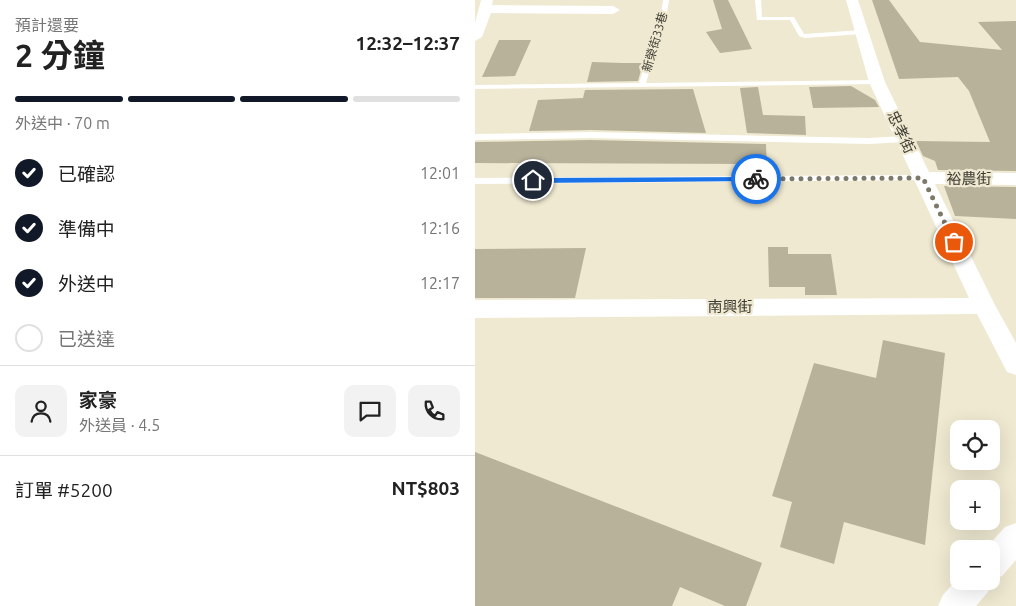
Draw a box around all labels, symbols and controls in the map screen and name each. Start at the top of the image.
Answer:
street label: 新榮街33巷 [640,10,669,73]
text: 預計還要 [15,16,79,34]
text: 12:32–12:37 [355,32,460,54]
text: 2 分鐘 [15,37,105,73]
street label: 忠孝街 [884,108,919,156]
text: 外送中 · 70 m [15,114,110,132]
courier [731,154,781,204]
icon: check [15,159,43,187]
pin [512,159,554,201]
text: 已確認 [58,163,115,185]
text: 12:01 [420,164,460,182]
icon: bike [742,165,770,193]
icon: home [519,166,547,194]
street label: 裕農街 [946,170,992,187]
icon: check [15,214,43,242]
text: 準備中 [58,218,115,240]
text: 12:16 [420,219,460,237]
pin [933,221,975,263]
icon: bag [940,228,968,256]
icon: check [15,269,43,297]
text: 外送中 [58,273,115,295]
text: 12:17 [420,274,460,292]
street label: 南興街 [707,298,753,315]
text: 已送達 [58,328,115,350]
button: person [15,385,67,437]
button: chat [344,385,396,437]
button: phone [408,385,460,437]
text: 家豪 [79,389,117,411]
text: 外送員 · 4.5 [79,416,160,434]
map controls [950,420,1000,590]
button: locate [950,420,1000,470]
text: NT$803 [392,477,460,499]
text: 訂單 #5200 [15,479,113,501]
button: + [950,480,1000,530]
button: − [950,540,1000,590]

